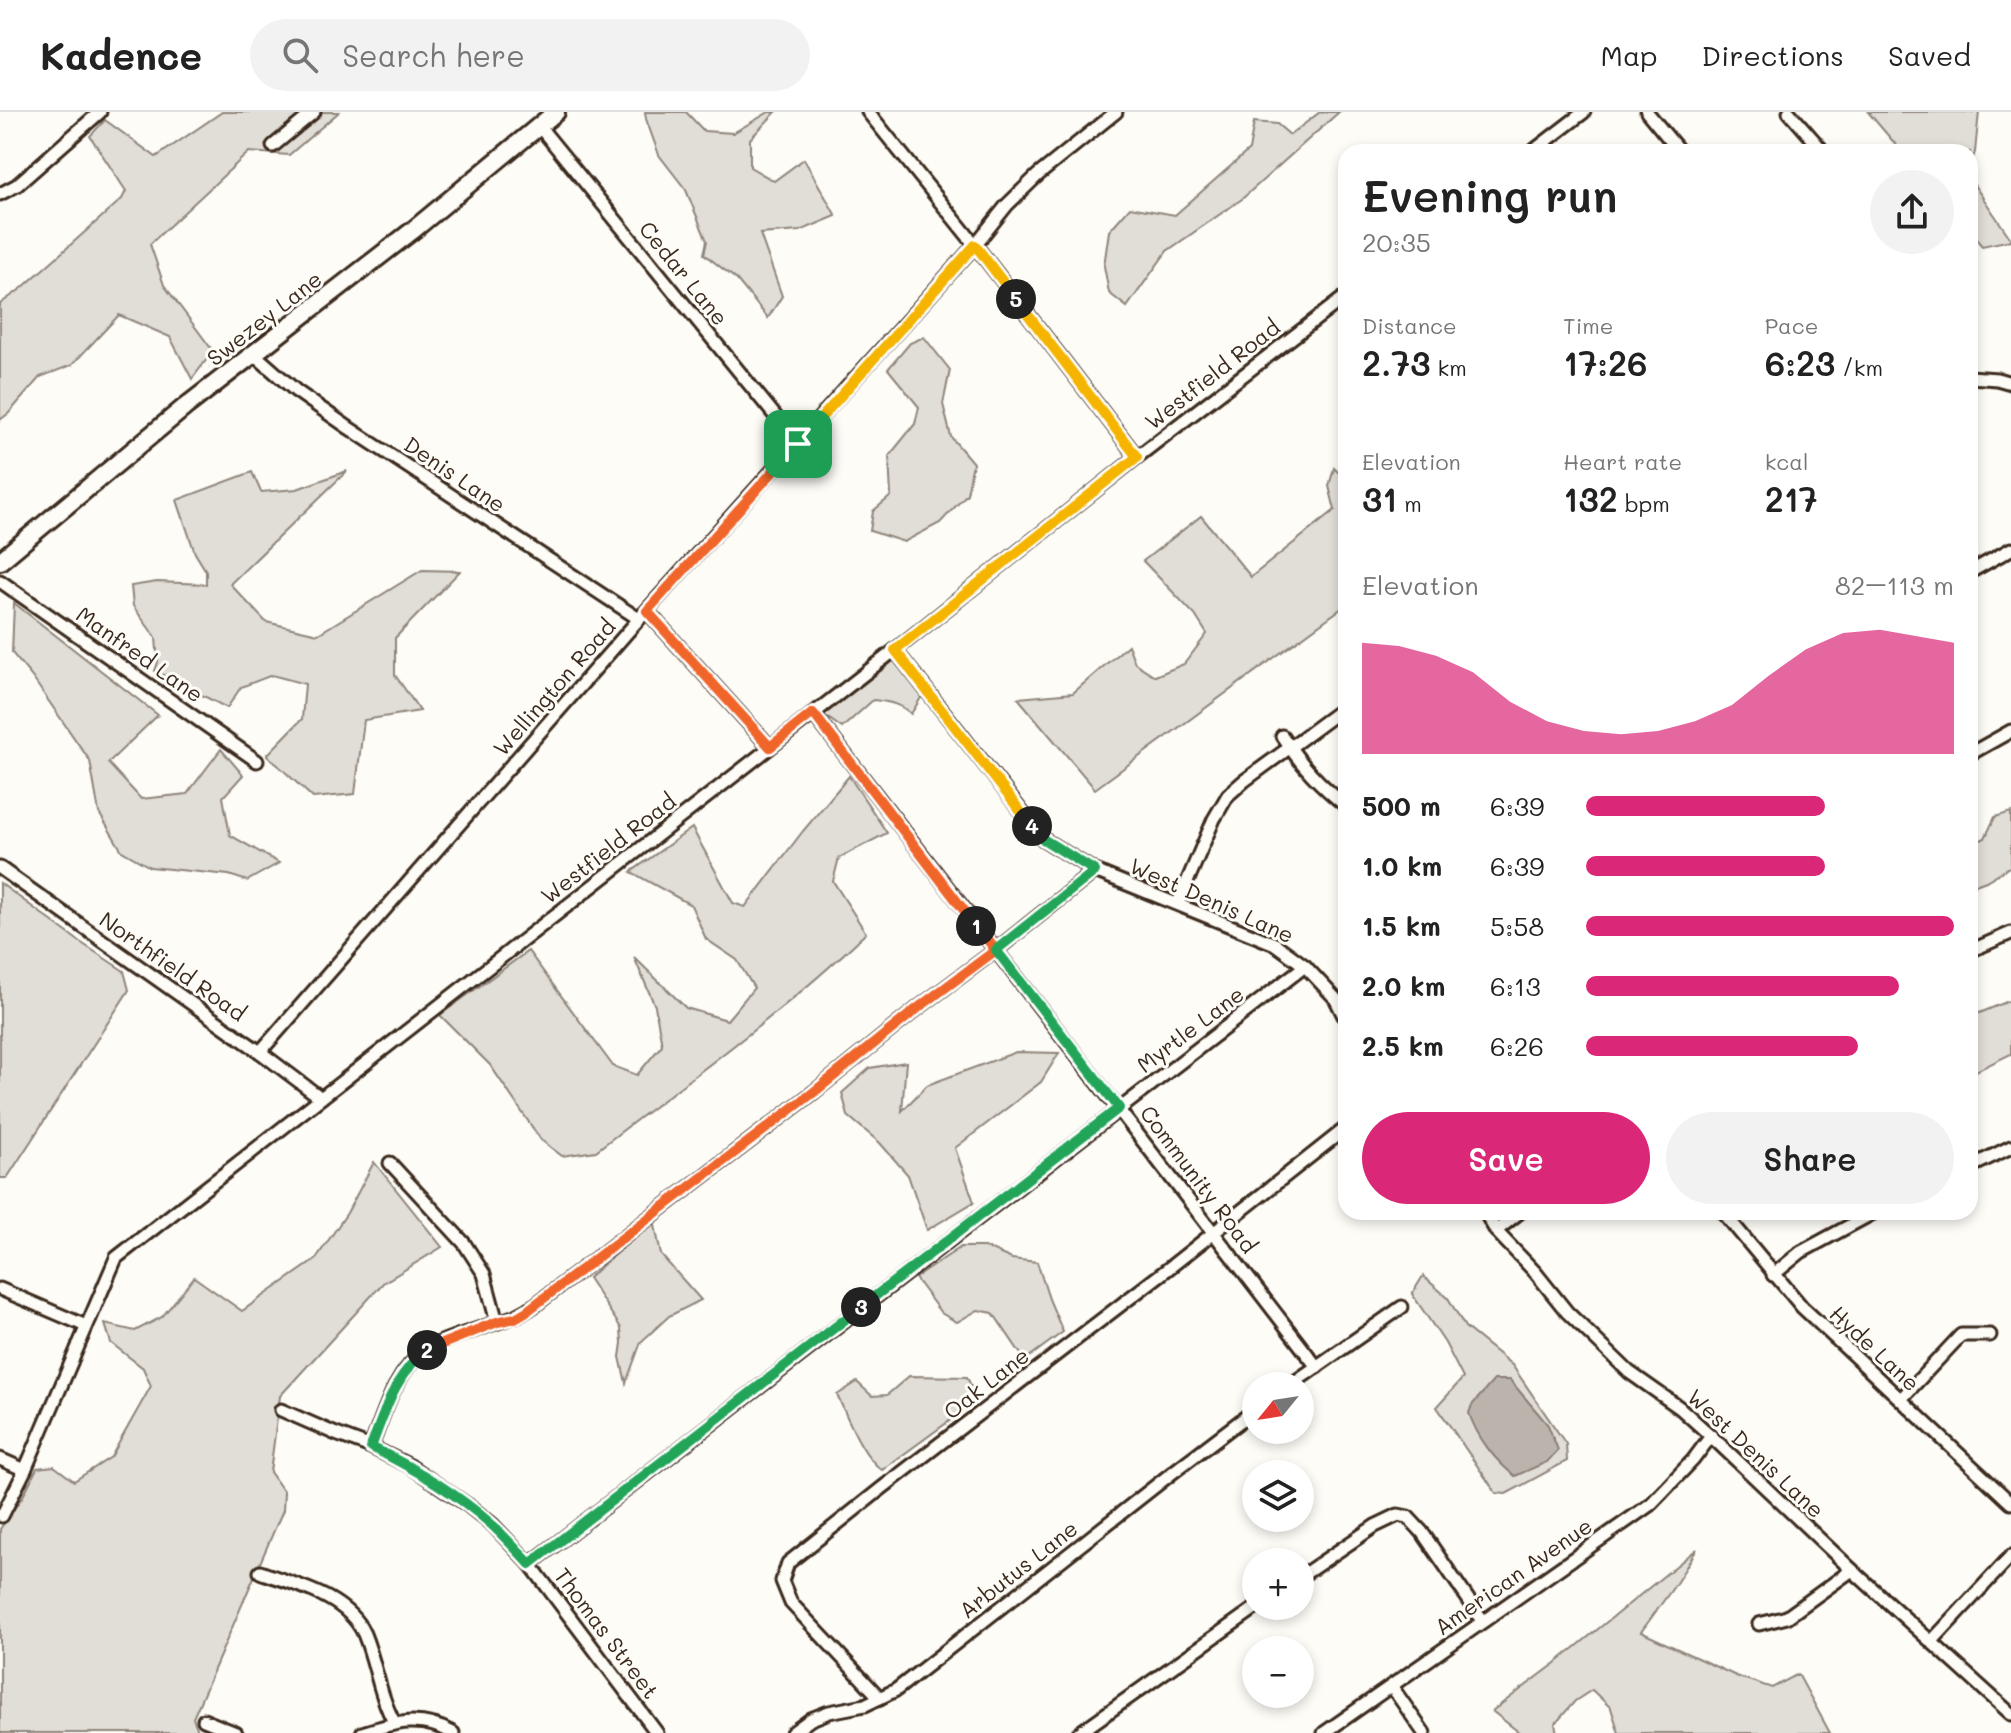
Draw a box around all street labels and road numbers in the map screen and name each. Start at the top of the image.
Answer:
street label: Cedar Lane [633,215,735,331]
street label: Swezey Lane [200,264,328,372]
street label: Westfield Road [1139,312,1285,436]
street label: Denis Lane [399,429,511,519]
street label: Manfred Lane [71,599,209,709]
street label: Wellington Road [486,612,622,762]
street label: Westfield Road [535,786,681,910]
street label: West Denis Lane [1125,851,1299,949]
street label: Northfield Road [94,905,252,1027]
street label: Myrtle Lane [1131,979,1249,1079]
street label: Community Road [1134,1099,1264,1259]
street label: Hyde Lane [1824,1299,1926,1397]
street label: Oak Lane [937,1341,1035,1425]
street label: West Denis Lane [1681,1382,1831,1524]
street label: American Avenue [1428,1511,1598,1641]
street label: Arbutus Lane [953,1514,1083,1624]
street label: Thomas Street [548,1562,666,1704]

